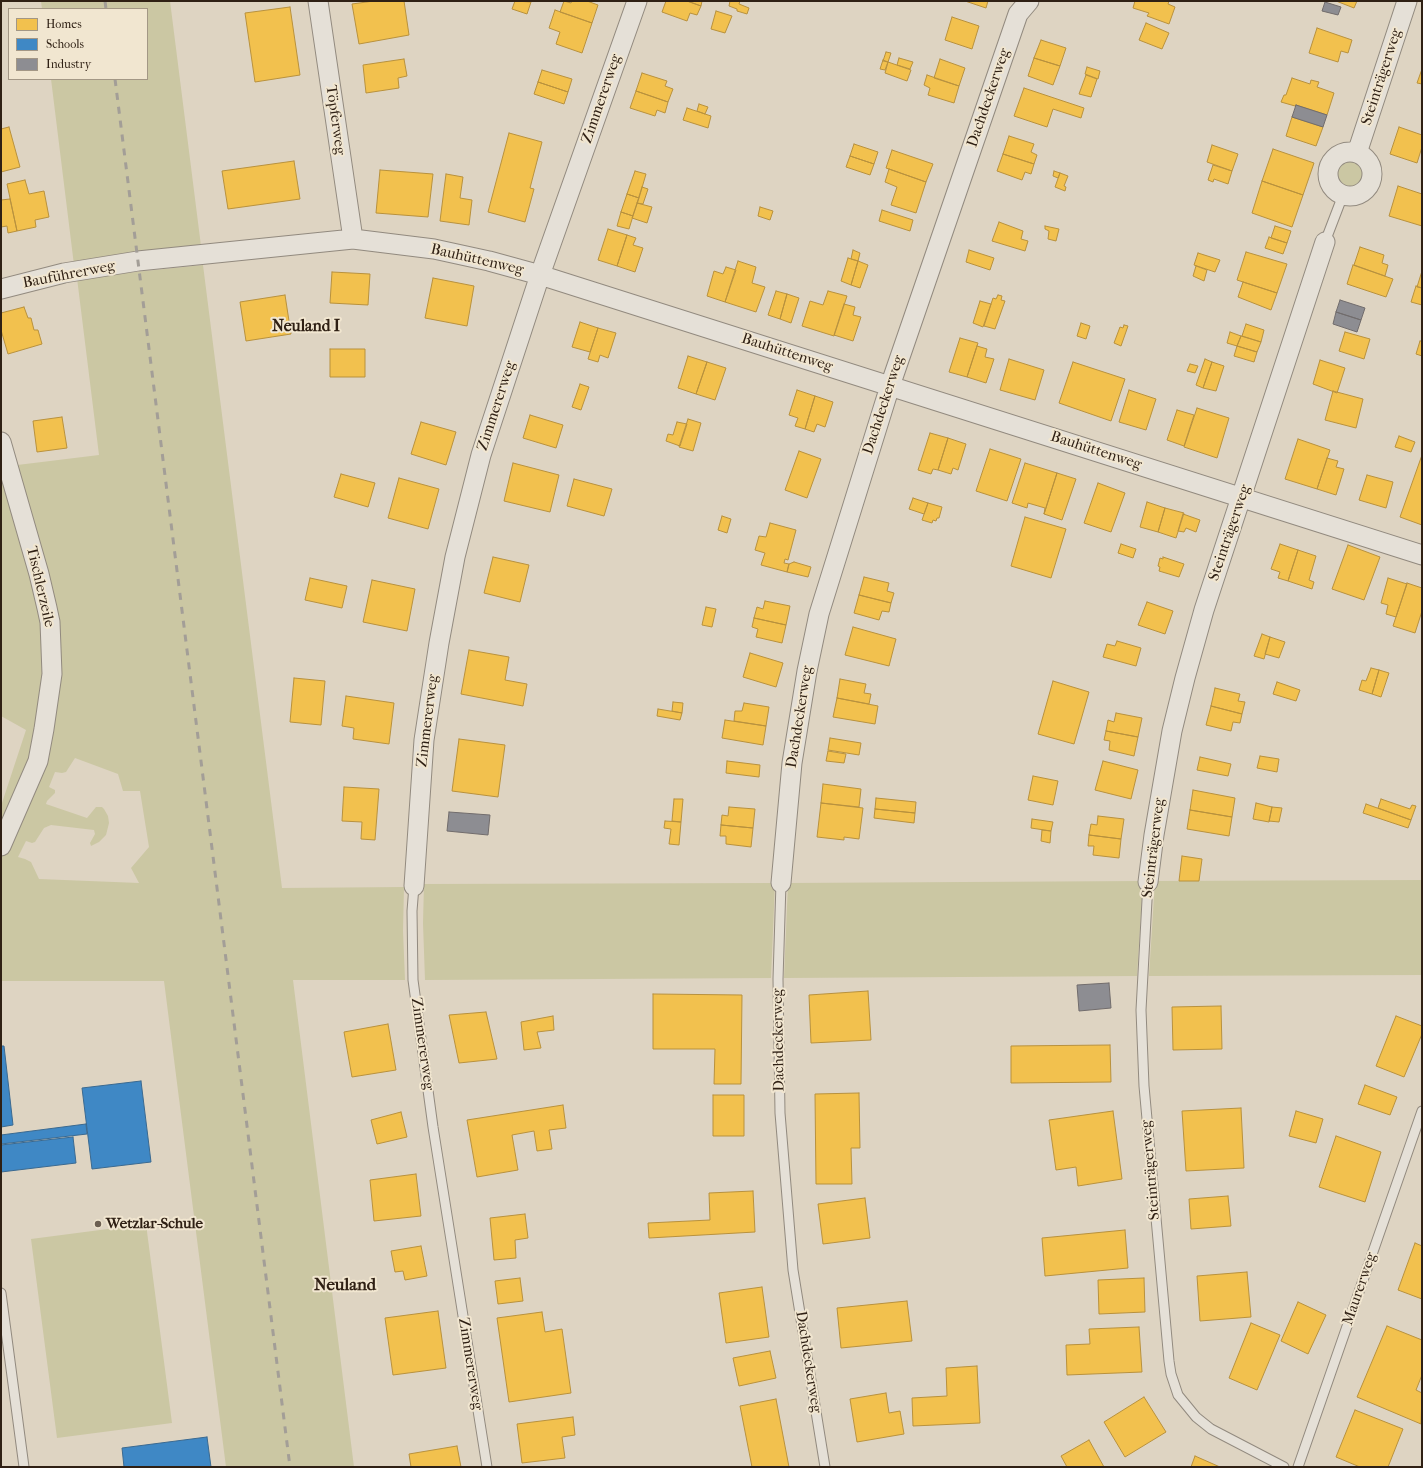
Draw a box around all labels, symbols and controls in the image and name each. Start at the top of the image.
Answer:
legend [8,8,148,80]
text: Homes [46,17,82,31]
street label: Steinträgerweg [1358,26,1406,128]
text: Schools [46,37,84,51]
street label: Dachdeckerweg [964,46,1014,150]
street label: Zimmererweg [578,52,626,146]
text: Industry [46,57,91,71]
street label: Töpferweg [321,84,349,156]
street label: Bauhüttenweg [429,241,525,279]
street label: Bauführerweg [21,257,117,293]
district label: Neuland I [272,317,340,337]
street label: Bauhüttenweg [739,330,835,376]
street label: Dachdeckerweg [860,353,908,457]
street label: Zimmererweg [474,359,520,453]
street label: Bauhüttenweg [1048,428,1144,474]
street label: Steinträgerweg [1205,483,1255,583]
street label: Tischlerzeile [22,545,58,629]
street label: Dachdeckerweg [783,665,817,769]
street label: Zimmererweg [413,674,443,768]
street label: Steinträgerweg [1139,797,1169,899]
street label: Dachdeckerweg [769,988,789,1092]
street label: Zimmererweg [407,997,437,1091]
street label: Steinträgerweg [1138,1119,1164,1221]
place label: Wetzlar-Schule [106,1215,203,1233]
marker: Wetzlar-Schule [93,1219,103,1229]
street label: Maurerweg [1339,1250,1381,1328]
district label: Neuland [314,1276,376,1296]
street label: Dachdeckerweg [791,1310,825,1414]
street label: Zimmererweg [454,1316,486,1412]

